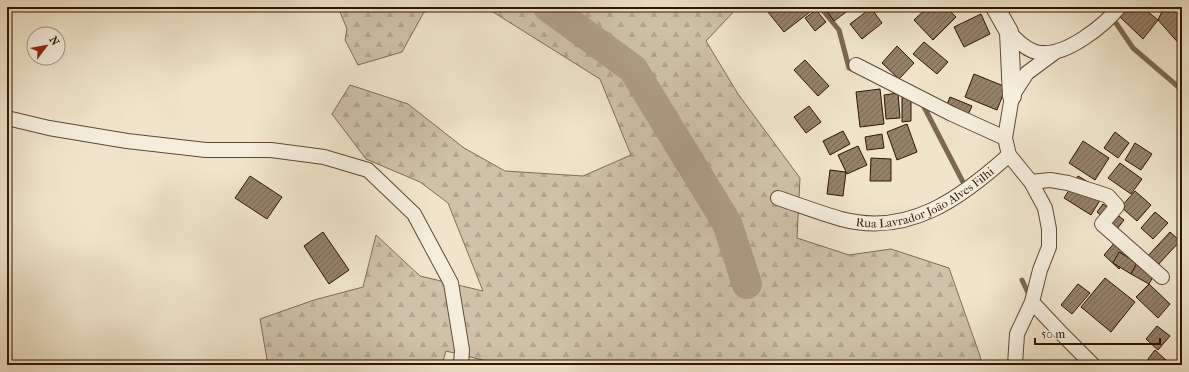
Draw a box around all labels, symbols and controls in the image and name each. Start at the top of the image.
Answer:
north arrow [26,26,66,66]
text: N [46,34,62,48]
street label: Rua Lavrador João Alves Filhi [855,164,997,231]
scale bar [1035,320,1160,346]
text: 50 m [1041,327,1065,341]

